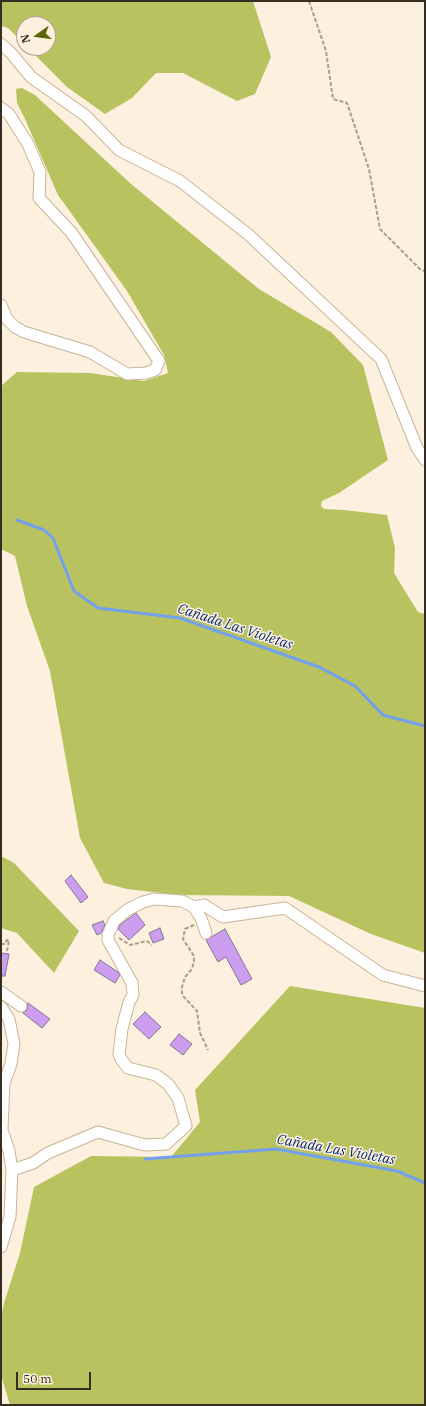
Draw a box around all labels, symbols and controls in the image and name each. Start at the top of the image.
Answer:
north arrow [16,16,56,56]
text: N [17,33,33,45]
water label: Cañada Las Violetas [175,600,295,654]
water label: Cañada Las Violetas [275,1131,397,1169]
scale bar [18,1364,93,1390]
text: 50 m [23,1371,52,1386]

